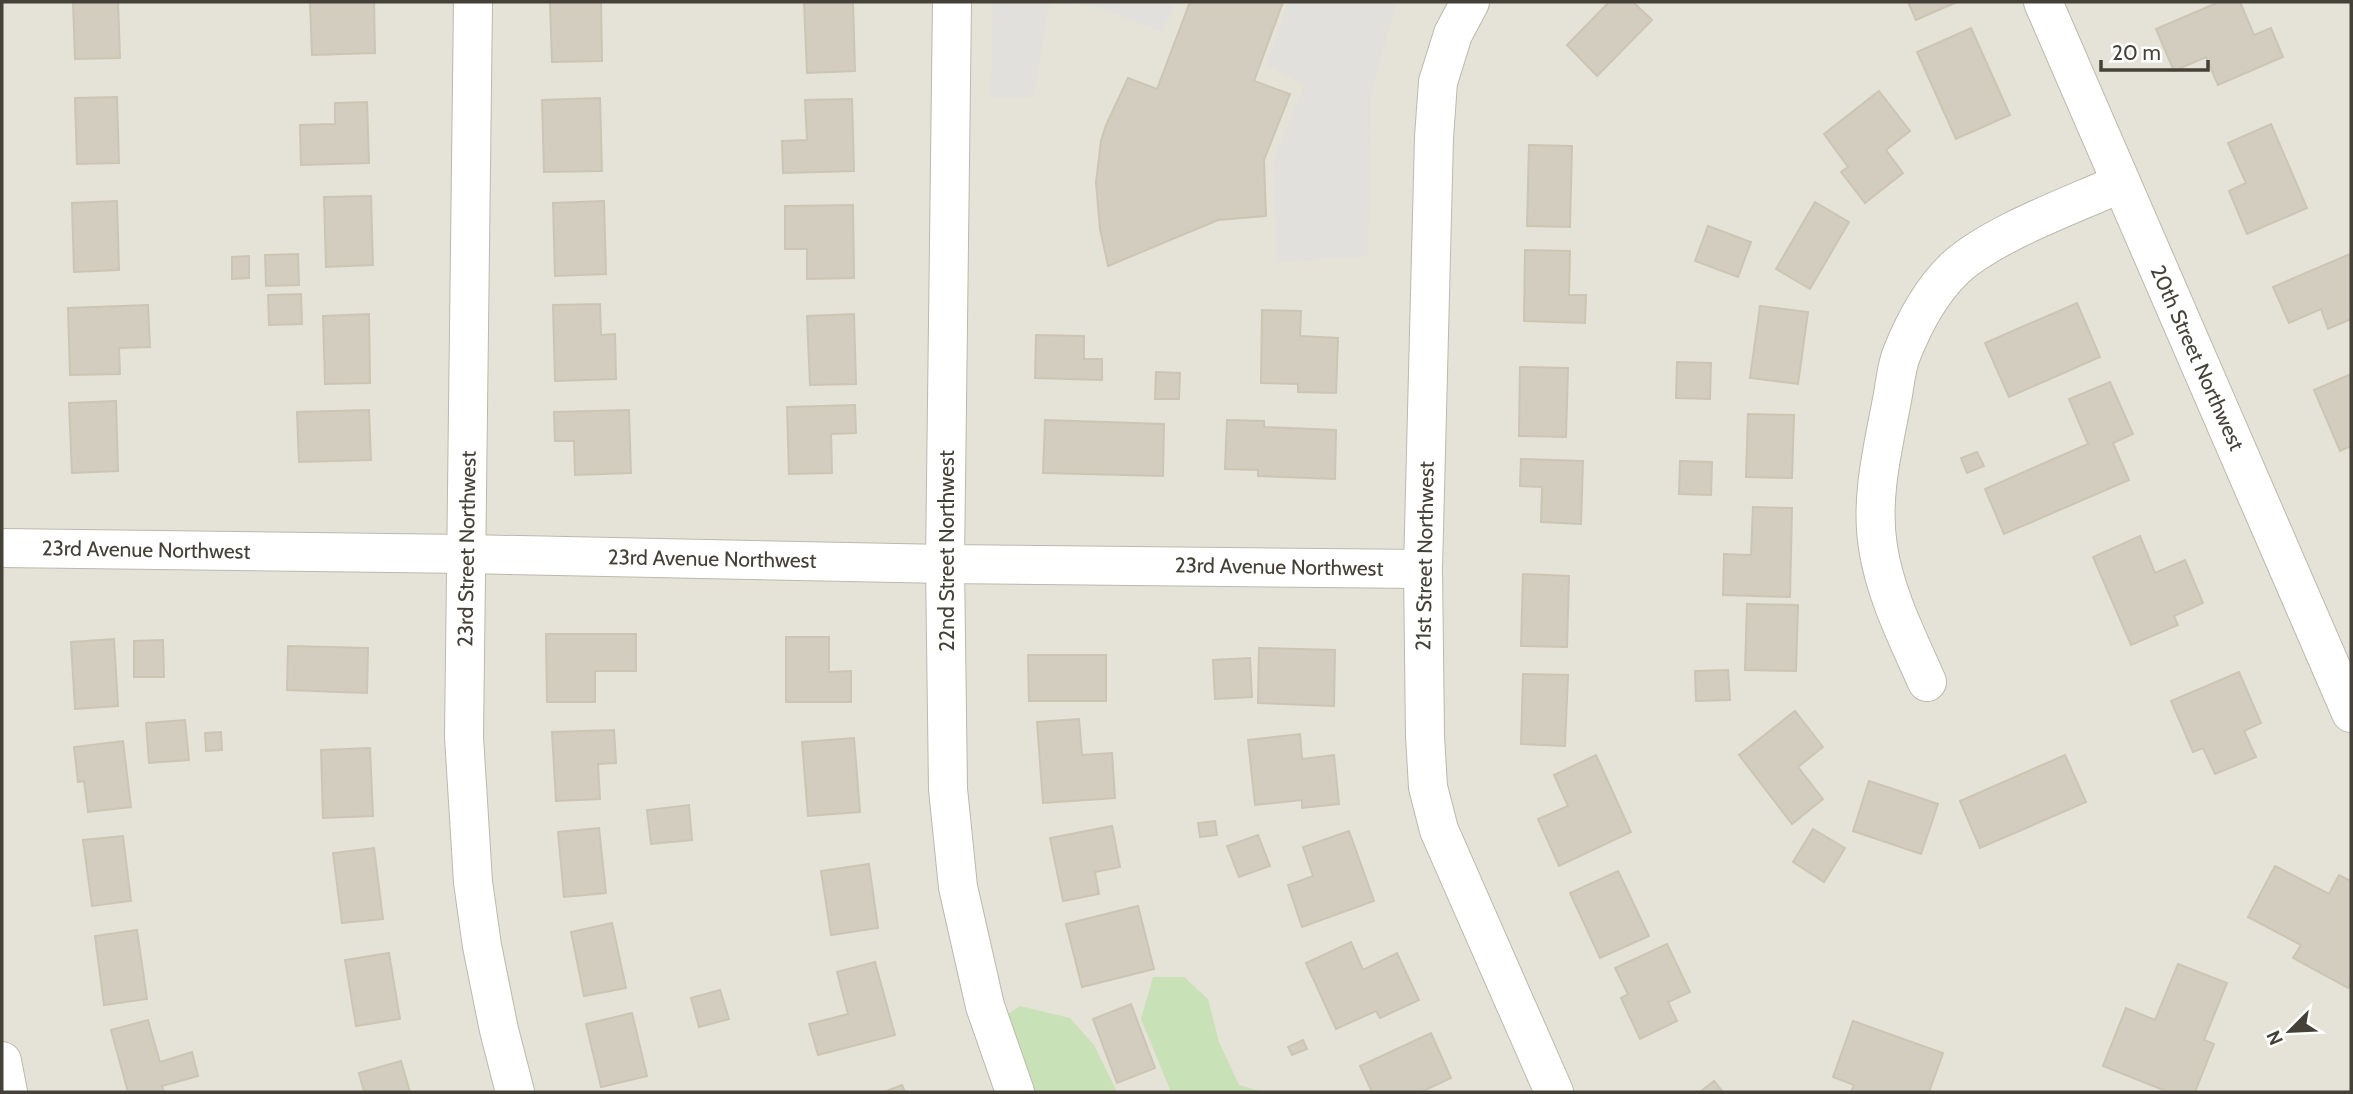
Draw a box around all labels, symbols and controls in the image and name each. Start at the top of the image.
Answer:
scale bar [2101,28,2208,72]
text: 20 m [2112,40,2161,65]
street label: 20th Street Northwest [2145,261,2250,454]
street label: 22nd Street Northwest [934,450,959,652]
street label: 23rd Street Northwest [452,451,481,647]
street label: 21st Street Northwest [1410,461,1439,651]
street label: 23rd Avenue Northwest [41,535,251,564]
street label: 23rd Avenue Northwest [607,544,817,573]
street label: 23rd Avenue Northwest [1174,552,1384,581]
north arrow [2255,996,2325,1066]
text: N [2262,1027,2288,1049]

